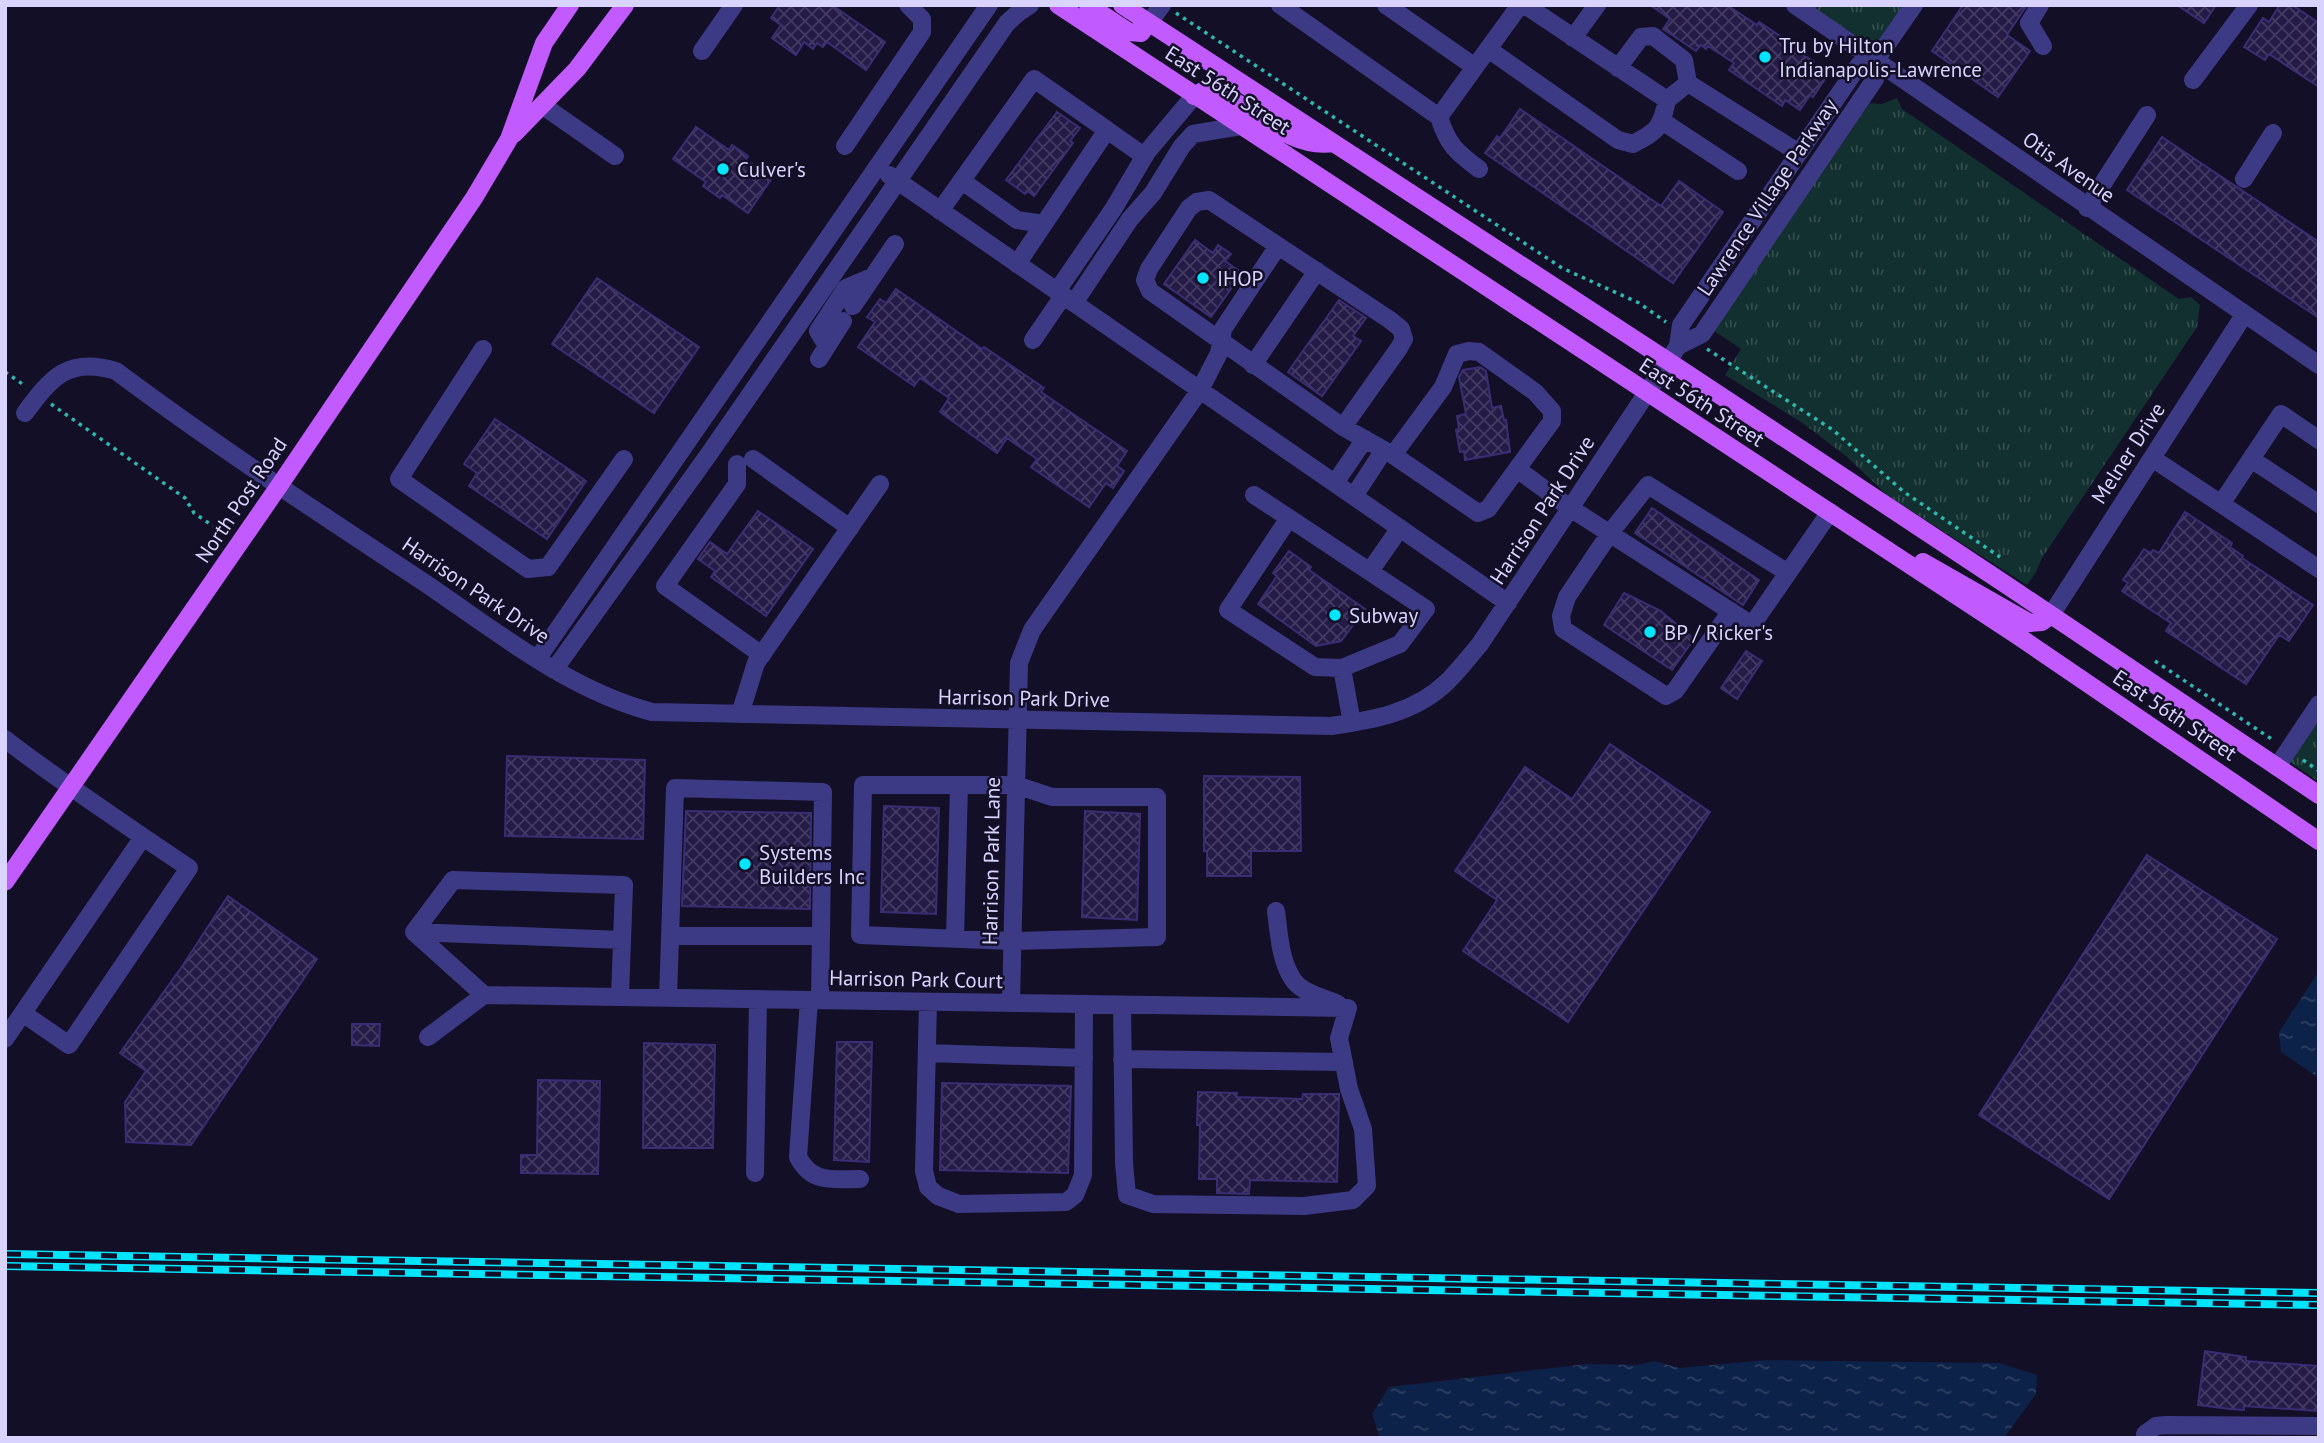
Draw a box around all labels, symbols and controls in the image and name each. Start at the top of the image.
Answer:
place label: Tru by Hilton Indianapolis-Lawrence [1779,32,1982,83]
street label: East 56th Street [1160,39,1296,141]
marker: Tru by Hilton Indianapolis-Lawrence [1757,49,1773,65]
street label: Lawrence Village Parkway [1691,93,1843,301]
street label: Otis Avenue [2018,125,2120,209]
place label: Culver's [737,156,806,183]
marker: Culver's [715,161,731,177]
place label: IHOP [1217,265,1263,292]
marker: IHOP [1195,270,1211,286]
street label: East 56th Street [1634,351,1770,453]
street label: Melner Drive [2085,397,2171,509]
street label: Harrison Park Drive [1484,430,1600,590]
street label: North Post Road [189,432,293,568]
street label: Harrison Park Drive [397,531,555,649]
place label: Subway [1349,602,1418,629]
marker: Subway [1327,607,1343,623]
place label: BP / Ricker's [1664,619,1773,646]
marker: BP / Ricker's [1642,624,1658,640]
street label: East 56th Street [2108,664,2242,766]
street label: Harrison Park Drive [938,683,1110,713]
street label: Harrison Park Lane [976,777,1006,945]
place label: Systems Builders Inc [759,839,865,890]
marker: Systems Builders Inc [737,856,753,872]
street label: Harrison Park Court [829,964,1003,994]

